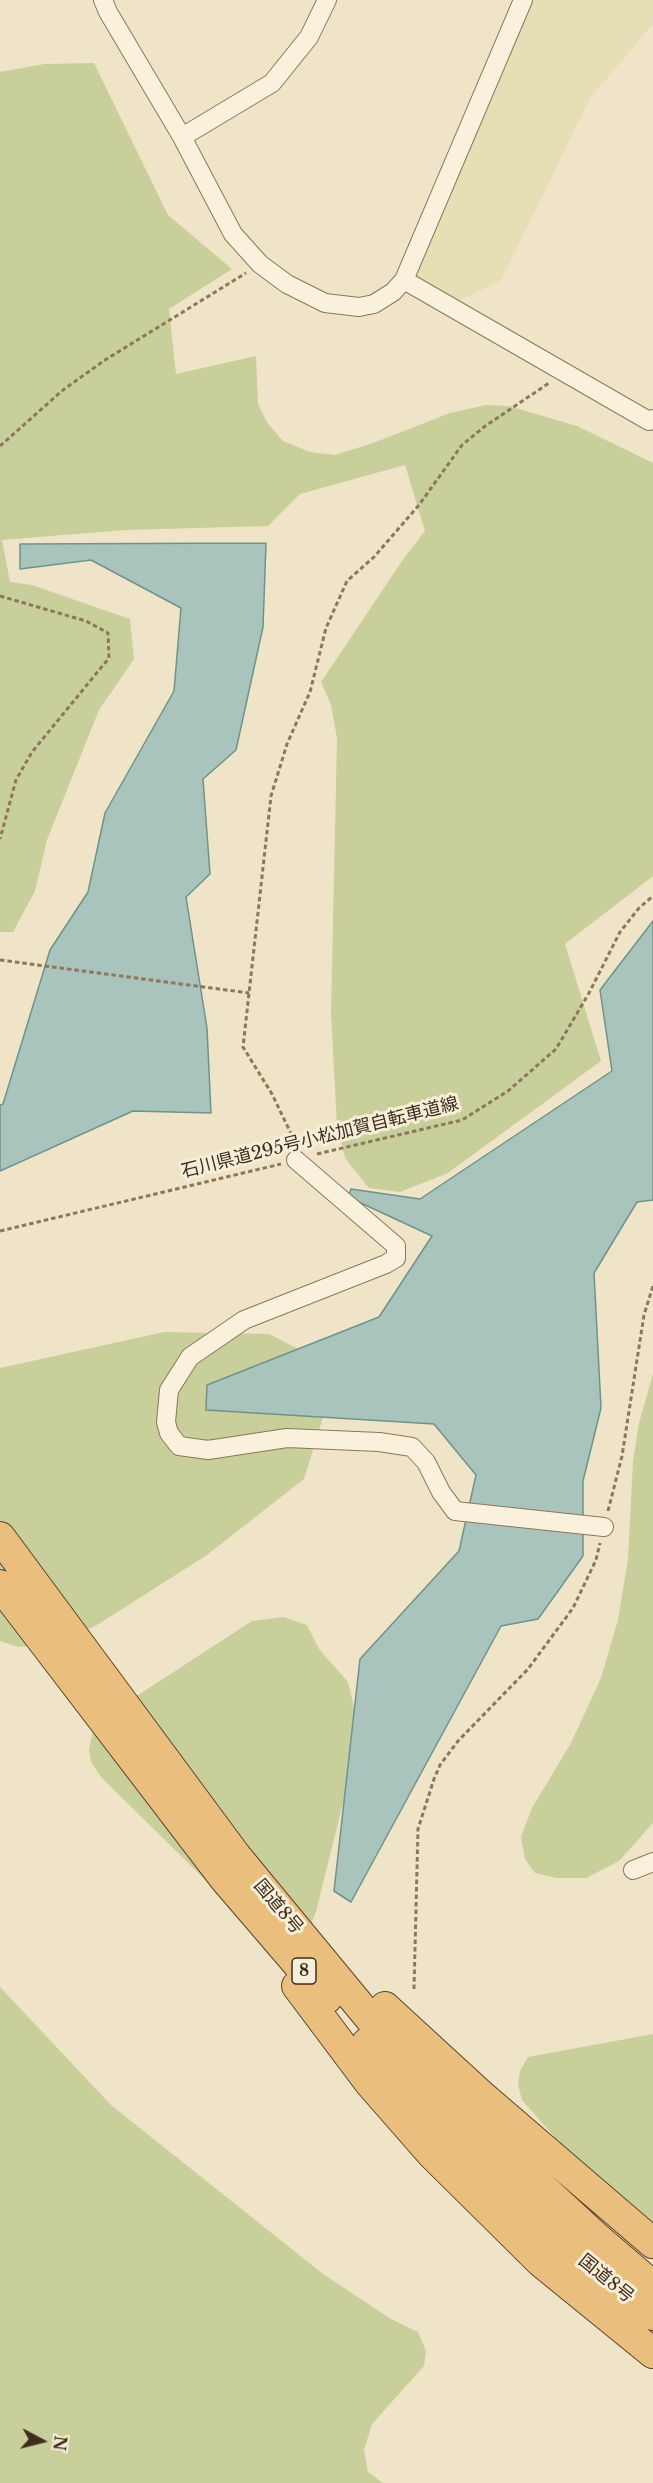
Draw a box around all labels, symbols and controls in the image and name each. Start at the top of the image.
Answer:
street label: 石川県道295号小松加賀自転車道線 [179,1093,461,1183]
street label: 国道8号 [249,1875,307,1939]
road number: 8 [292,1958,316,1984]
street label: 国道8号 [574,2250,638,2308]
north arrow [12,2411,72,2471]
text: N [49,2434,71,2452]

